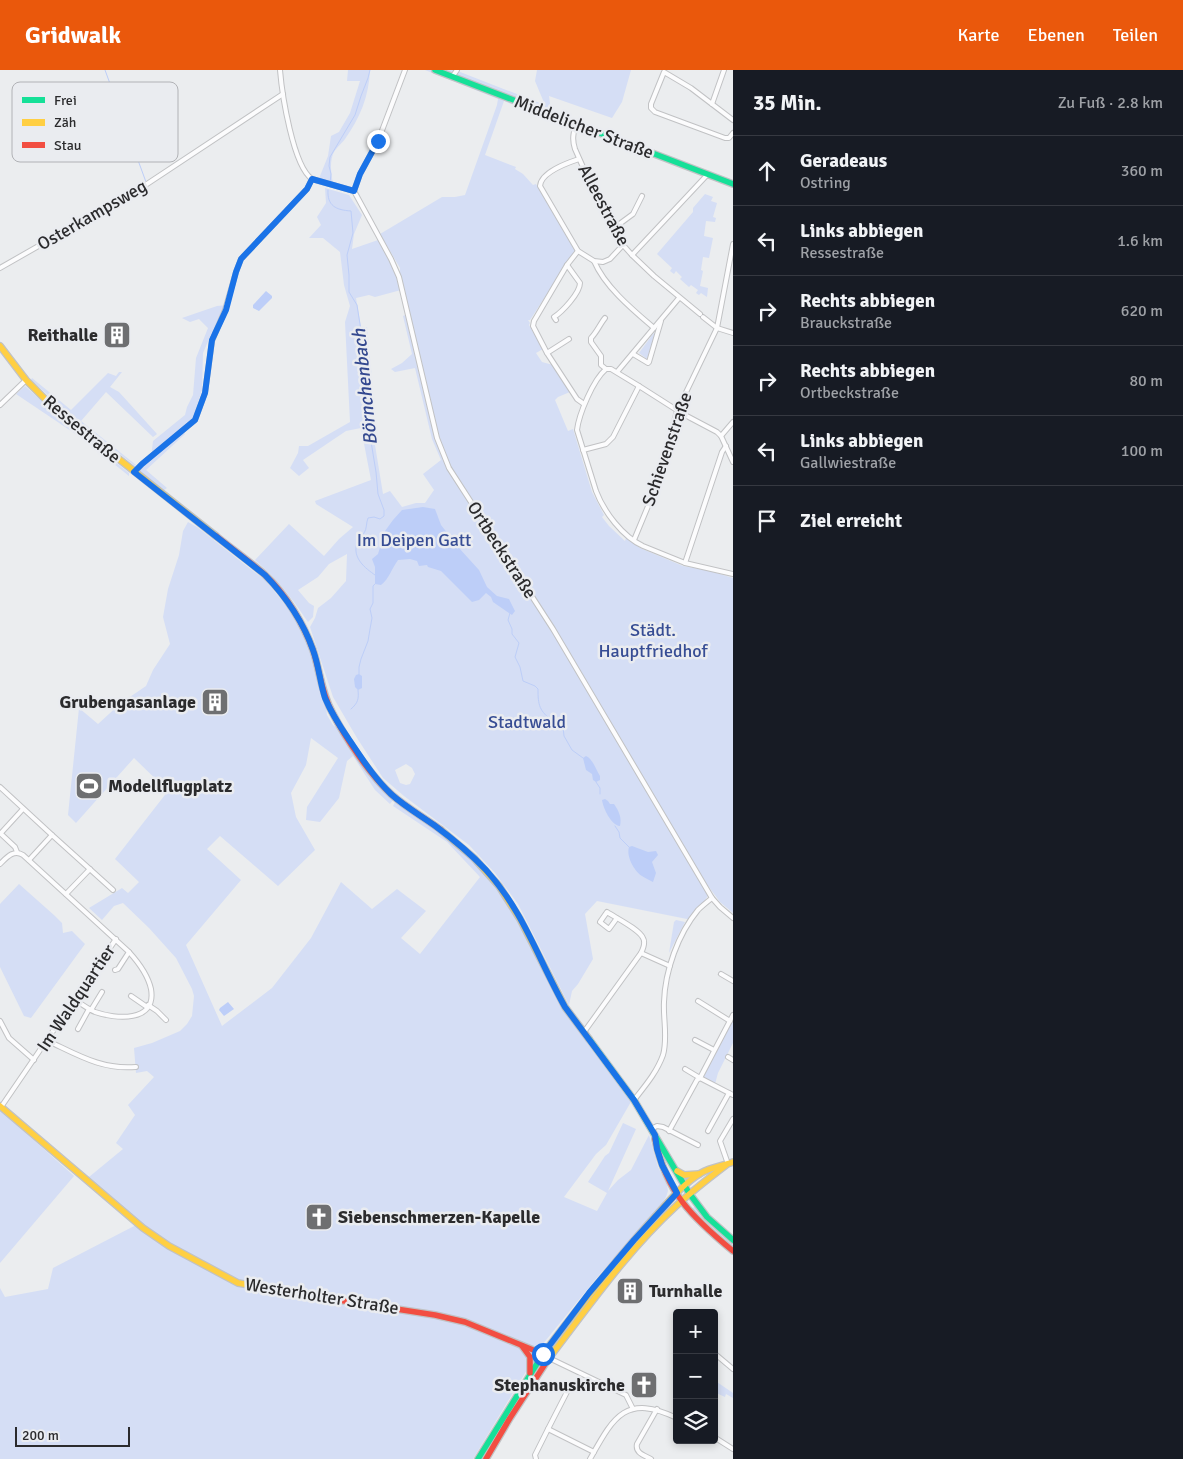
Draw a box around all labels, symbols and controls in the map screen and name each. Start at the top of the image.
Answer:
text: Gridwalk [25,20,121,50]
text: Karte [957,24,999,46]
text: Ebenen [1027,24,1085,46]
text: Teilen [1113,24,1158,46]
legend [12,82,178,162]
street label: Middelicher Straße [511,90,657,164]
text: 35 Min. [753,90,822,116]
text: Frei [54,92,77,109]
text: Zu Fuß · 2.8 km [1058,93,1163,113]
text: Zäh [54,114,76,131]
route end [367,130,390,153]
text: Stau [54,137,81,154]
text: Geradeaus [800,149,887,173]
icon: ahead [753,157,781,185]
street label: Alleestraße [573,160,635,250]
text: 360 m [1121,161,1163,181]
text: Ostring [800,173,851,193]
street label: Osterkampsweg [33,175,151,255]
text: Links abbiegen [800,219,923,243]
icon: left [753,227,781,255]
text: 1.6 km [1117,231,1163,251]
text: Ressestraße [800,243,884,263]
text: Rechts abbiegen [800,289,935,313]
icon: right [753,297,781,325]
text: 620 m [1121,301,1163,321]
text: Brauckstraße [800,313,892,333]
building icon: Reithalle [102,320,132,350]
place label: Reithalle [27,324,98,346]
water label: Börnchenbach [347,327,383,446]
text: Rechts abbiegen [800,359,935,383]
icon: right [753,367,781,395]
text: 80 m [1129,371,1163,391]
text: Ortbeckstraße [800,383,899,403]
street label: Schievenstraße [637,389,697,509]
street label: Ressestraße [39,390,125,468]
text: Links abbiegen [800,429,923,453]
icon: left [753,437,781,465]
text: 100 m [1121,441,1163,461]
text: Gallwiestraße [800,453,896,473]
street label: Ortbeckstraße [462,497,542,603]
icon: arrive [753,507,781,535]
text: Ziel erreicht [800,509,902,533]
park label: Im Deipen Gatt [357,529,471,551]
park label: Städt. Hauptfriedhof [598,619,708,662]
building icon: Grubengasanlage [200,687,230,717]
place label: Grubengasanlage [59,691,196,713]
park label: Stadtwald [488,711,566,733]
sports icon: Modellflugplatz [74,771,104,801]
place label: Modellflugplatz [108,775,232,797]
street label: Im Waldquartier [32,940,120,1056]
church icon: Siebenschmerzen-Kapelle [304,1202,334,1232]
place label: Siebenschmerzen-Kapelle [338,1206,540,1228]
street label: Westerholter Straße [244,1273,400,1319]
building icon: Turnhalle [615,1276,645,1306]
place label: Turnhalle [649,1280,722,1302]
map controls [673,1309,718,1444]
button: + [673,1309,718,1354]
route start [532,1343,555,1366]
button: − [673,1354,718,1399]
church icon: Stephanuskirche [629,1370,659,1400]
place label: Stephanuskirche [494,1374,625,1396]
button: layers [673,1399,718,1444]
scale bar [15,1424,130,1447]
text: 200 m [22,1427,59,1444]

